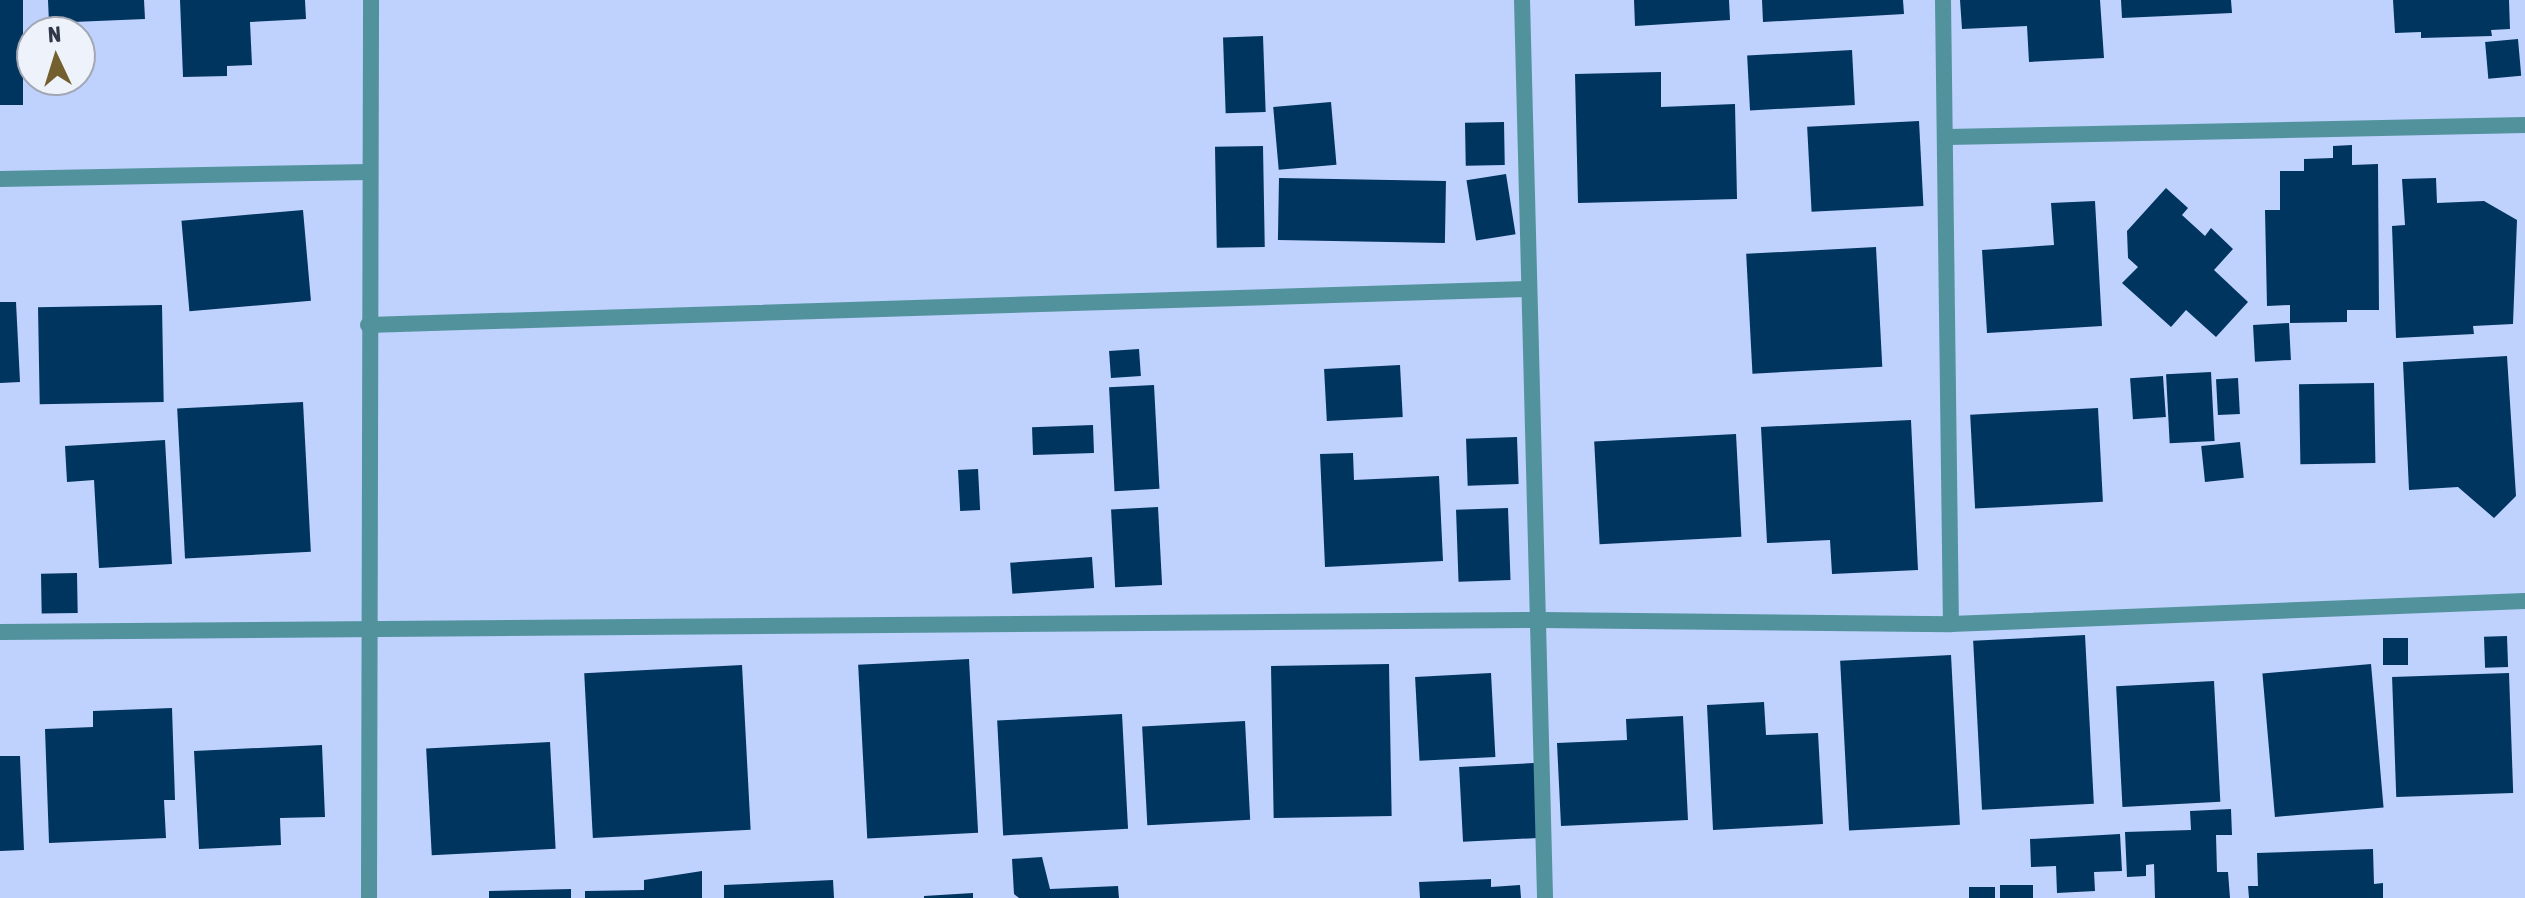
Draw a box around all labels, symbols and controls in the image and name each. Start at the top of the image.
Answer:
north arrow [16,16,96,96]
text: N [47,21,62,47]

